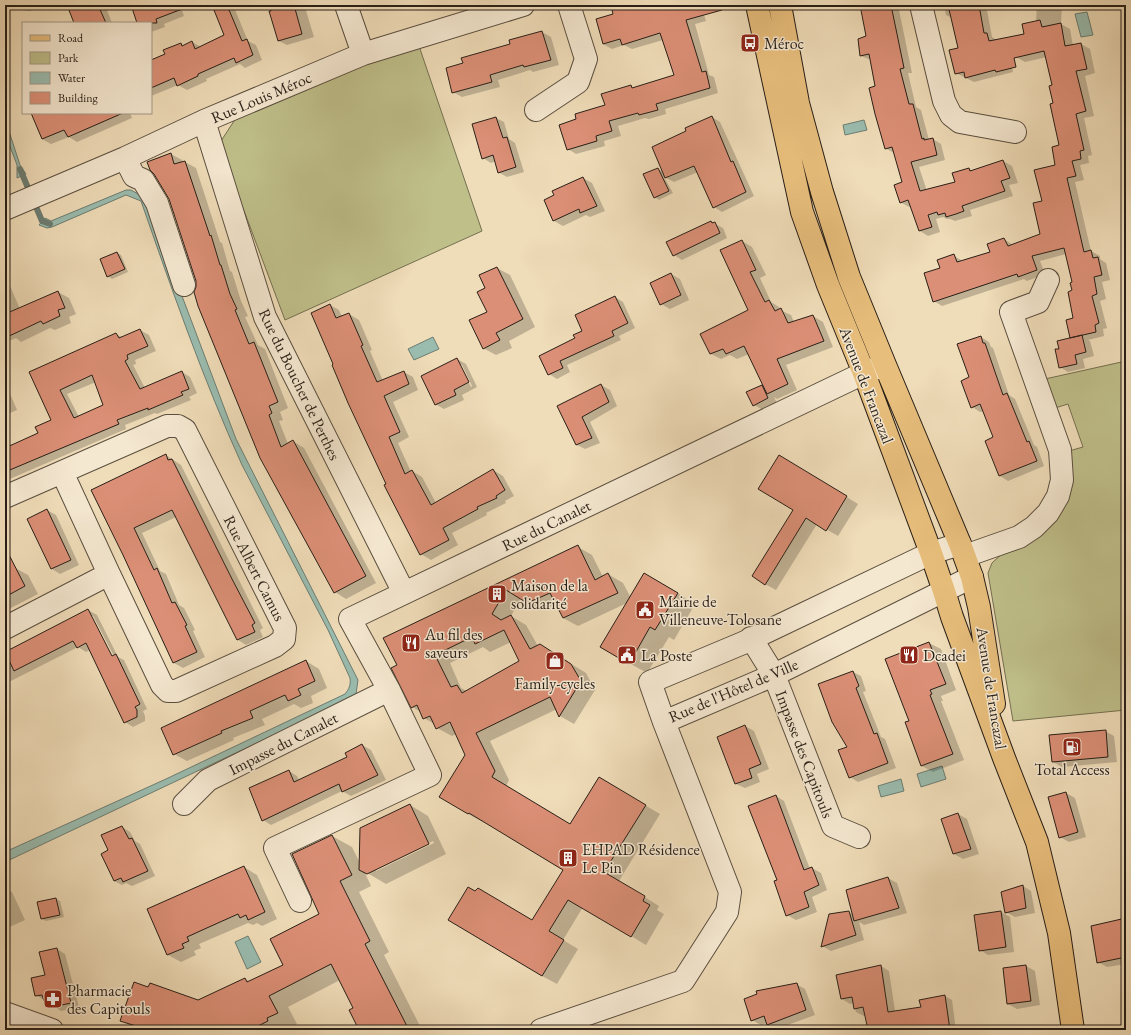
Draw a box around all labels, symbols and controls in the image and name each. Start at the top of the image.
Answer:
legend [22,22,152,114]
text: Road [58,30,84,46]
bus stop icon: Méroc [739,32,761,54]
place label: Méroc [764,33,804,54]
text: Park [58,50,79,66]
street label: Rue Louis Méroc [208,67,315,128]
text: Water [58,70,85,86]
text: Building [58,90,99,106]
street label: Rue du Boucher de Perthes [254,305,345,463]
street label: Avenue de Francazal [834,323,899,447]
street label: Rue du Canalet [498,495,594,556]
street label: Rue Albert Camus [219,512,290,625]
place label: Maison de la solidarité [511,575,589,614]
building icon: Maison de la solidarité [486,583,508,605]
place label: Mairie de Villeneuve-Tolosane [659,591,781,630]
public building icon: Mairie de Villeneuve-Tolosane [634,599,656,621]
place label: Au fil des saveurs [424,624,483,663]
street label: Avenue de Francazal [971,624,1012,751]
restaurant icon: Au fil des saveurs [400,632,422,654]
public building icon: La Poste [616,644,638,666]
restaurant icon: Dcadei [898,644,920,666]
place label: La Poste [641,645,692,666]
place label: Dcadei [923,645,966,666]
shop icon: Family-cycles [544,650,566,672]
street label: Rue de l'Hôtel de Ville [665,654,801,727]
place label: Family-cycles [515,673,595,694]
street label: Impasse des Capitouls [771,687,839,821]
street label: Impasse du Canalet [225,707,341,780]
fuel station icon: Total Access [1061,736,1083,758]
place label: Total Access [1034,759,1110,780]
place label: EHPAD Résidence Le Pin [582,839,700,878]
building icon: EHPAD Résidence Le Pin [557,847,579,869]
place label: Pharmacie des Capitouls [67,980,150,1019]
pharmacy icon: Pharmacie des Capitouls [42,988,64,1010]

